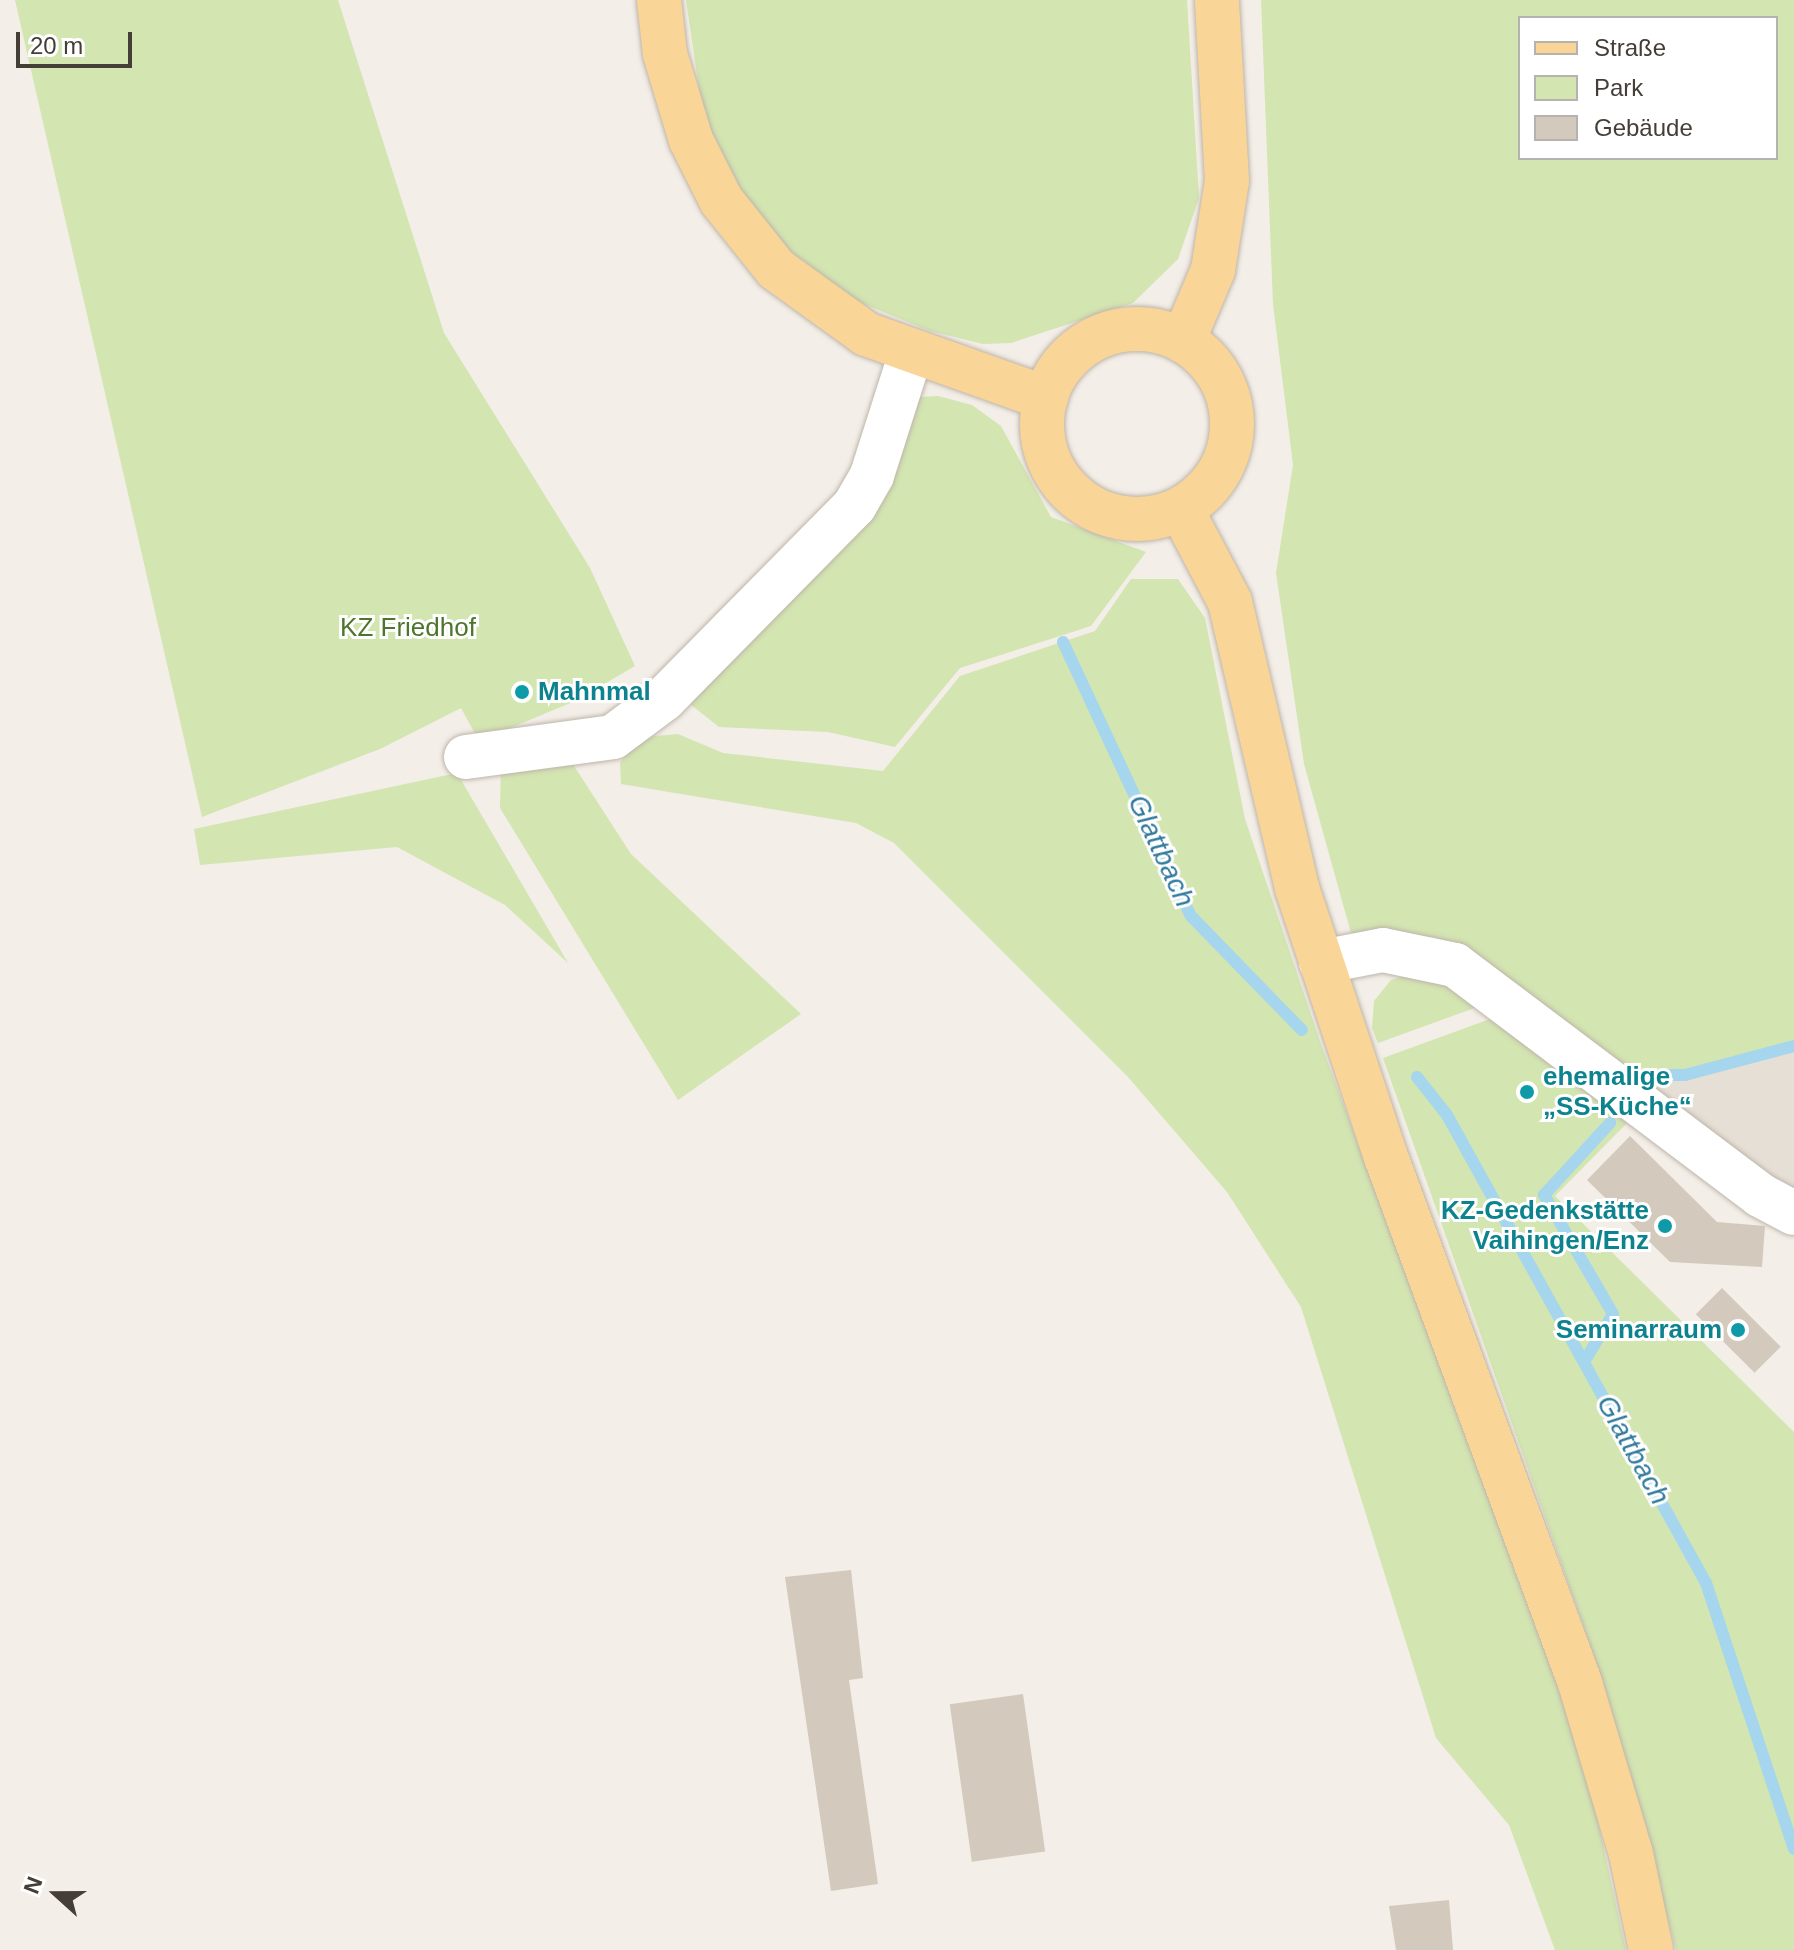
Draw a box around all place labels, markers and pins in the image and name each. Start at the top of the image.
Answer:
place label: Mahnmal [538,676,651,708]
marker: Mahnmal [513,683,531,701]
place label: ehemalige „SS-Küche“ [1543,1061,1692,1122]
marker: ehemalige „SS-Küche“ [1518,1083,1536,1101]
place label: KZ-Gedenkstätte Vaihingen/Enz [1441,1195,1649,1256]
marker: KZ-Gedenkstätte Vaihingen/Enz [1656,1217,1674,1235]
place label: Seminarraum [1556,1314,1722,1346]
marker: Seminarraum [1729,1321,1747,1339]

